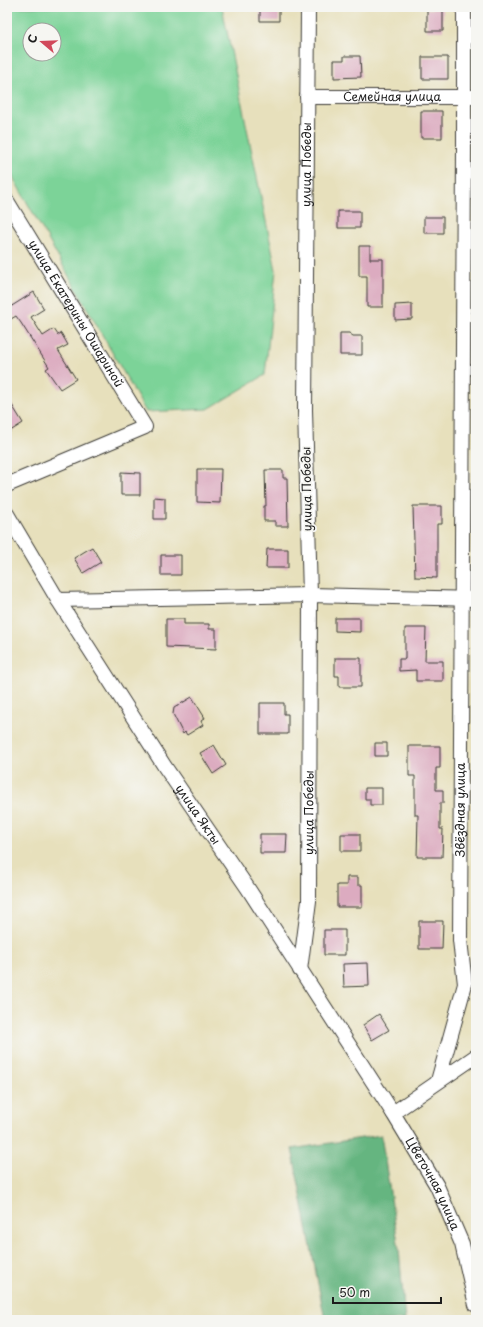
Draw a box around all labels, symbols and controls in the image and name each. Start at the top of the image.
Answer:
north arrow [22,22,62,62]
text: С [23,32,41,45]
street label: Семейная улица [343,87,442,105]
street label: улица Победы [297,122,315,207]
street label: улица Екатерины Ошариной [25,236,129,390]
street label: улица Победы [296,447,316,531]
street label: Звёздная улица [450,762,469,857]
street label: улица Победы [299,770,317,855]
street label: улица Якты [171,780,225,848]
street label: Цветочная улица [402,1133,465,1233]
scale bar [333,1279,441,1305]
text: 50 m [339,1283,370,1301]

